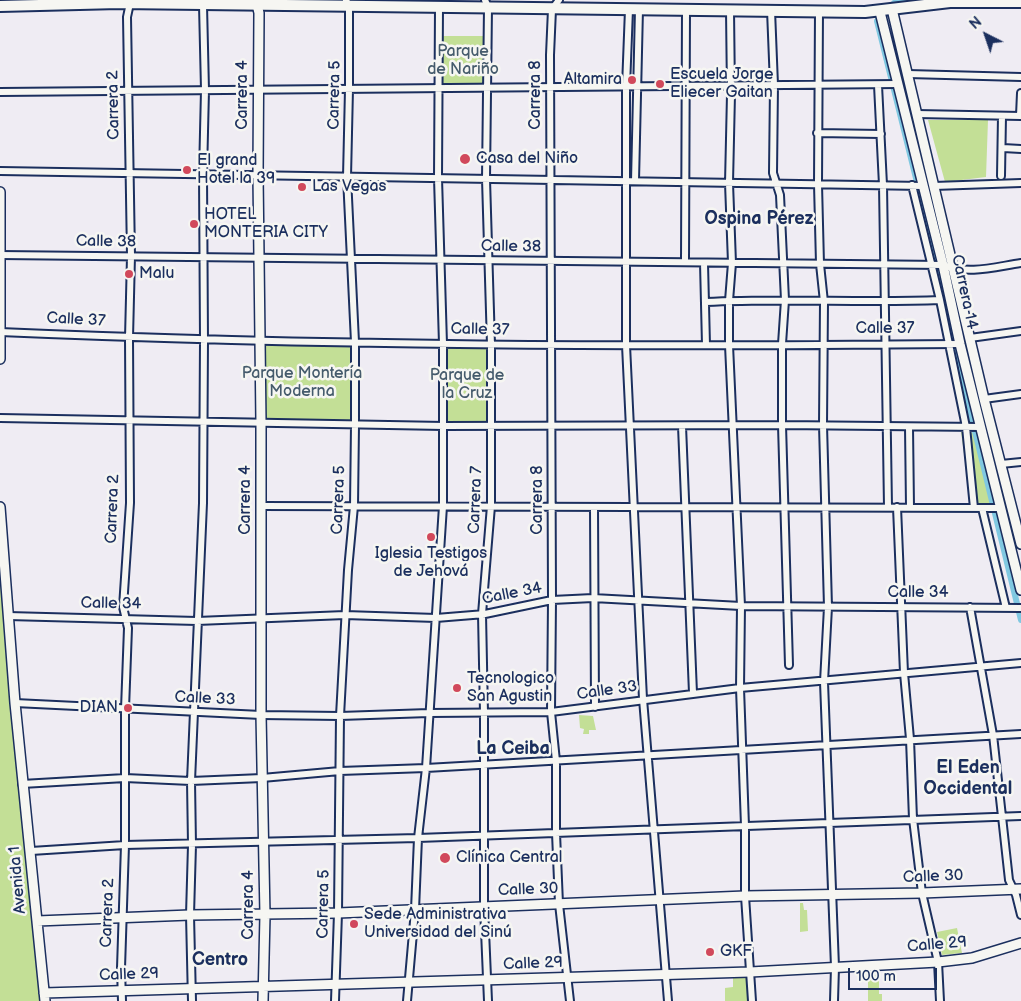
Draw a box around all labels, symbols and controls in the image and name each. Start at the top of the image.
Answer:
north arrow [961,10,1011,60]
text: N [966,13,985,33]
park label: Parque de Nariño [427,42,499,80]
street label: Carrera 4 [233,60,253,130]
street label: Carrera 5 [325,60,345,130]
street label: Carrera 8 [526,60,546,130]
place label: Escuela Jorge Eliecer Gaitan [670,65,774,103]
street label: Carrera 2 [104,70,124,140]
place label: Altamira [564,70,622,90]
marker: Altamira [626,74,638,86]
marker: Escuela Jorge Eliecer Gaitan [654,78,666,90]
place label: Casa del Niño [476,149,578,169]
place label: El grand Hotel la 39 [197,151,275,189]
marker: Casa del Niño [458,152,472,166]
marker: El grand Hotel la 39 [181,164,193,176]
place label: Las Vegas [312,177,386,197]
marker: Las Vegas [296,181,308,193]
place label: HOTEL MONTERIA CITY [204,205,328,243]
district label: Ospina Pérez [704,208,814,230]
marker: HOTEL MONTERIA CITY [188,218,200,230]
street label: Calle 38 [76,232,136,252]
street label: Calle 38 [481,237,541,257]
street label: Carrera 14 [947,253,981,331]
place label: Malu [139,264,174,284]
marker: Malu [123,268,135,280]
street label: Calle 37 [46,309,106,331]
street label: Calle 37 [856,319,914,339]
street label: Calle 37 [450,320,510,340]
park label: Parque Montería Moderna [242,364,362,402]
park label: Parque de la Cruz [430,366,504,404]
street label: Carrera 4 [236,465,256,535]
street label: Carrera 5 [328,465,350,535]
street label: Carrera 8 [528,465,548,535]
street label: Carrera 7 [465,466,487,534]
street label: Carrera 2 [102,474,124,544]
marker: Iglesia Testigos de Jehová [425,531,437,543]
place label: Iglesia Testigos de Jehová [375,544,487,582]
street label: Calle 34 [480,579,544,609]
street label: Calle 34 [888,583,948,603]
street label: Calle 34 [80,594,142,614]
place label: Tecnologico San Agustin [467,669,554,707]
street label: Calle 33 [575,677,639,705]
marker: Tecnologico San Agustin [451,682,463,694]
street label: Calle 33 [174,688,236,710]
place label: DIAN [80,698,118,718]
marker: DIAN [122,702,134,714]
district label: La Ceiba [476,738,550,760]
district label: El Eden Occidental [924,757,1012,800]
street label: Avenida 1 [5,845,31,915]
place label: Clínica Central [456,848,562,868]
marker: Clínica Central [438,851,452,865]
street label: Calle 30 [902,866,964,888]
street label: Carrera 5 [314,869,334,939]
street label: Carrera 4 [239,870,259,940]
street label: Carrera 2 [97,878,119,948]
street label: Calle 30 [497,879,559,901]
place label: Sede Administrativa Universidad del Sinú [364,905,512,943]
marker: Sede Administrativa Universidad del Sinú [348,918,360,930]
street label: Calle 29 [906,933,968,957]
place label: GKF [720,942,752,962]
marker: GKF [704,946,716,958]
district label: Centro [192,949,248,971]
street label: Calle 29 [503,953,563,975]
scale bar [851,958,940,990]
street label: Calle 29 [99,964,159,986]
text: 100 m [856,967,896,986]

